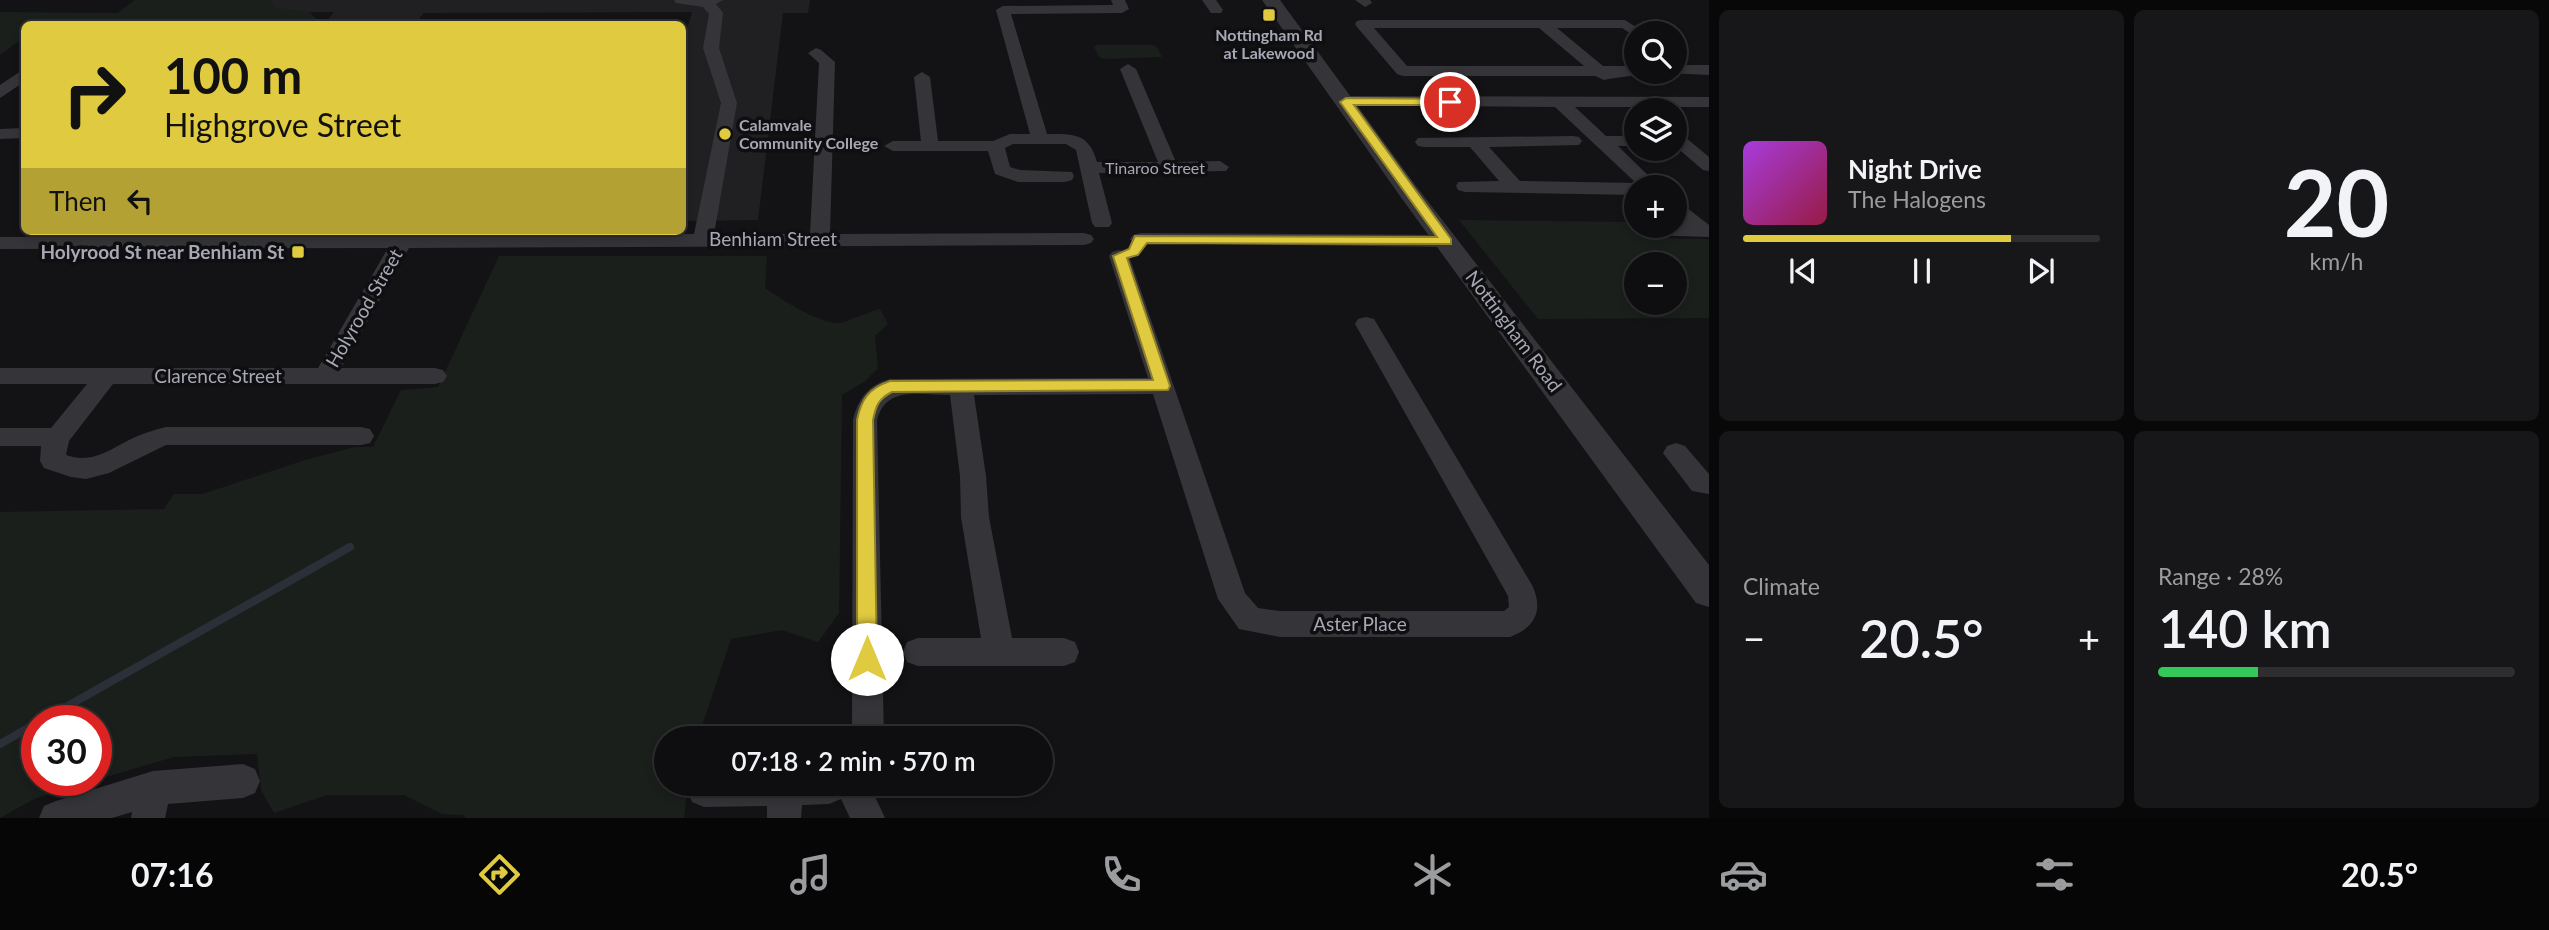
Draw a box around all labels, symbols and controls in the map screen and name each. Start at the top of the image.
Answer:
marker: Nottingham Rd at Lakewood [1261,7,1277,23]
map controls [1624,21,1687,315]
button: search [1624,21,1687,84]
place label: Nottingham Rd at Lakewood [1215,25,1323,62]
text: 100 m [164,46,302,104]
icon: right [49,49,140,140]
pin [1420,72,1480,132]
icon: arrive [1431,83,1469,121]
button: layers [1624,98,1687,161]
text: Highgrove Street [164,105,401,144]
place label: Calamvale Community College [739,115,879,152]
marker: Calamvale Community College [717,126,733,142]
text: 20 [2284,147,2389,256]
text: Night Drive [1848,153,1982,185]
street label: Tinaroo Street [1105,158,1205,177]
button: + [1624,175,1687,238]
icon: left [121,182,159,220]
text: Then [49,185,107,217]
text: The Halogens [1848,185,1986,213]
street label: Benhiam Street [709,227,837,250]
place label: Holyrood St near Benhiam St [40,240,284,263]
marker: Holyrood St near Benhiam St [290,244,306,260]
street label: Holyrood Street [320,244,407,371]
text: km/h [2310,247,2363,275]
button: − [1624,252,1687,315]
icon: previous [1784,252,1822,290]
icon: pause [1903,252,1941,290]
icon: next [2022,252,2060,290]
street label: Nottingham Road [1461,266,1567,396]
street label: Clarence Street [154,364,282,387]
text: Range · 28% [2158,562,2283,590]
text: Climate [1743,572,1820,600]
text: 140 km [2158,597,2332,659]
text: 20.5° [1859,607,1984,669]
street label: Aster Place [1313,612,1407,635]
text: − [1743,615,1765,661]
text: + [2078,615,2100,661]
position arrow [830,622,904,696]
speed limit sign: 30 [21,705,112,796]
text: 07:18 · 2 min · 570 m [731,745,976,777]
icon: directions [475,850,524,899]
icon: music [786,850,835,899]
icon: phone [1097,850,1146,899]
icon: climate [1408,850,1457,899]
icon: car [1719,850,1768,899]
icon: filters [2030,850,2079,899]
text: 07:16 [131,855,213,894]
text: 20.5° [2341,855,2418,894]

